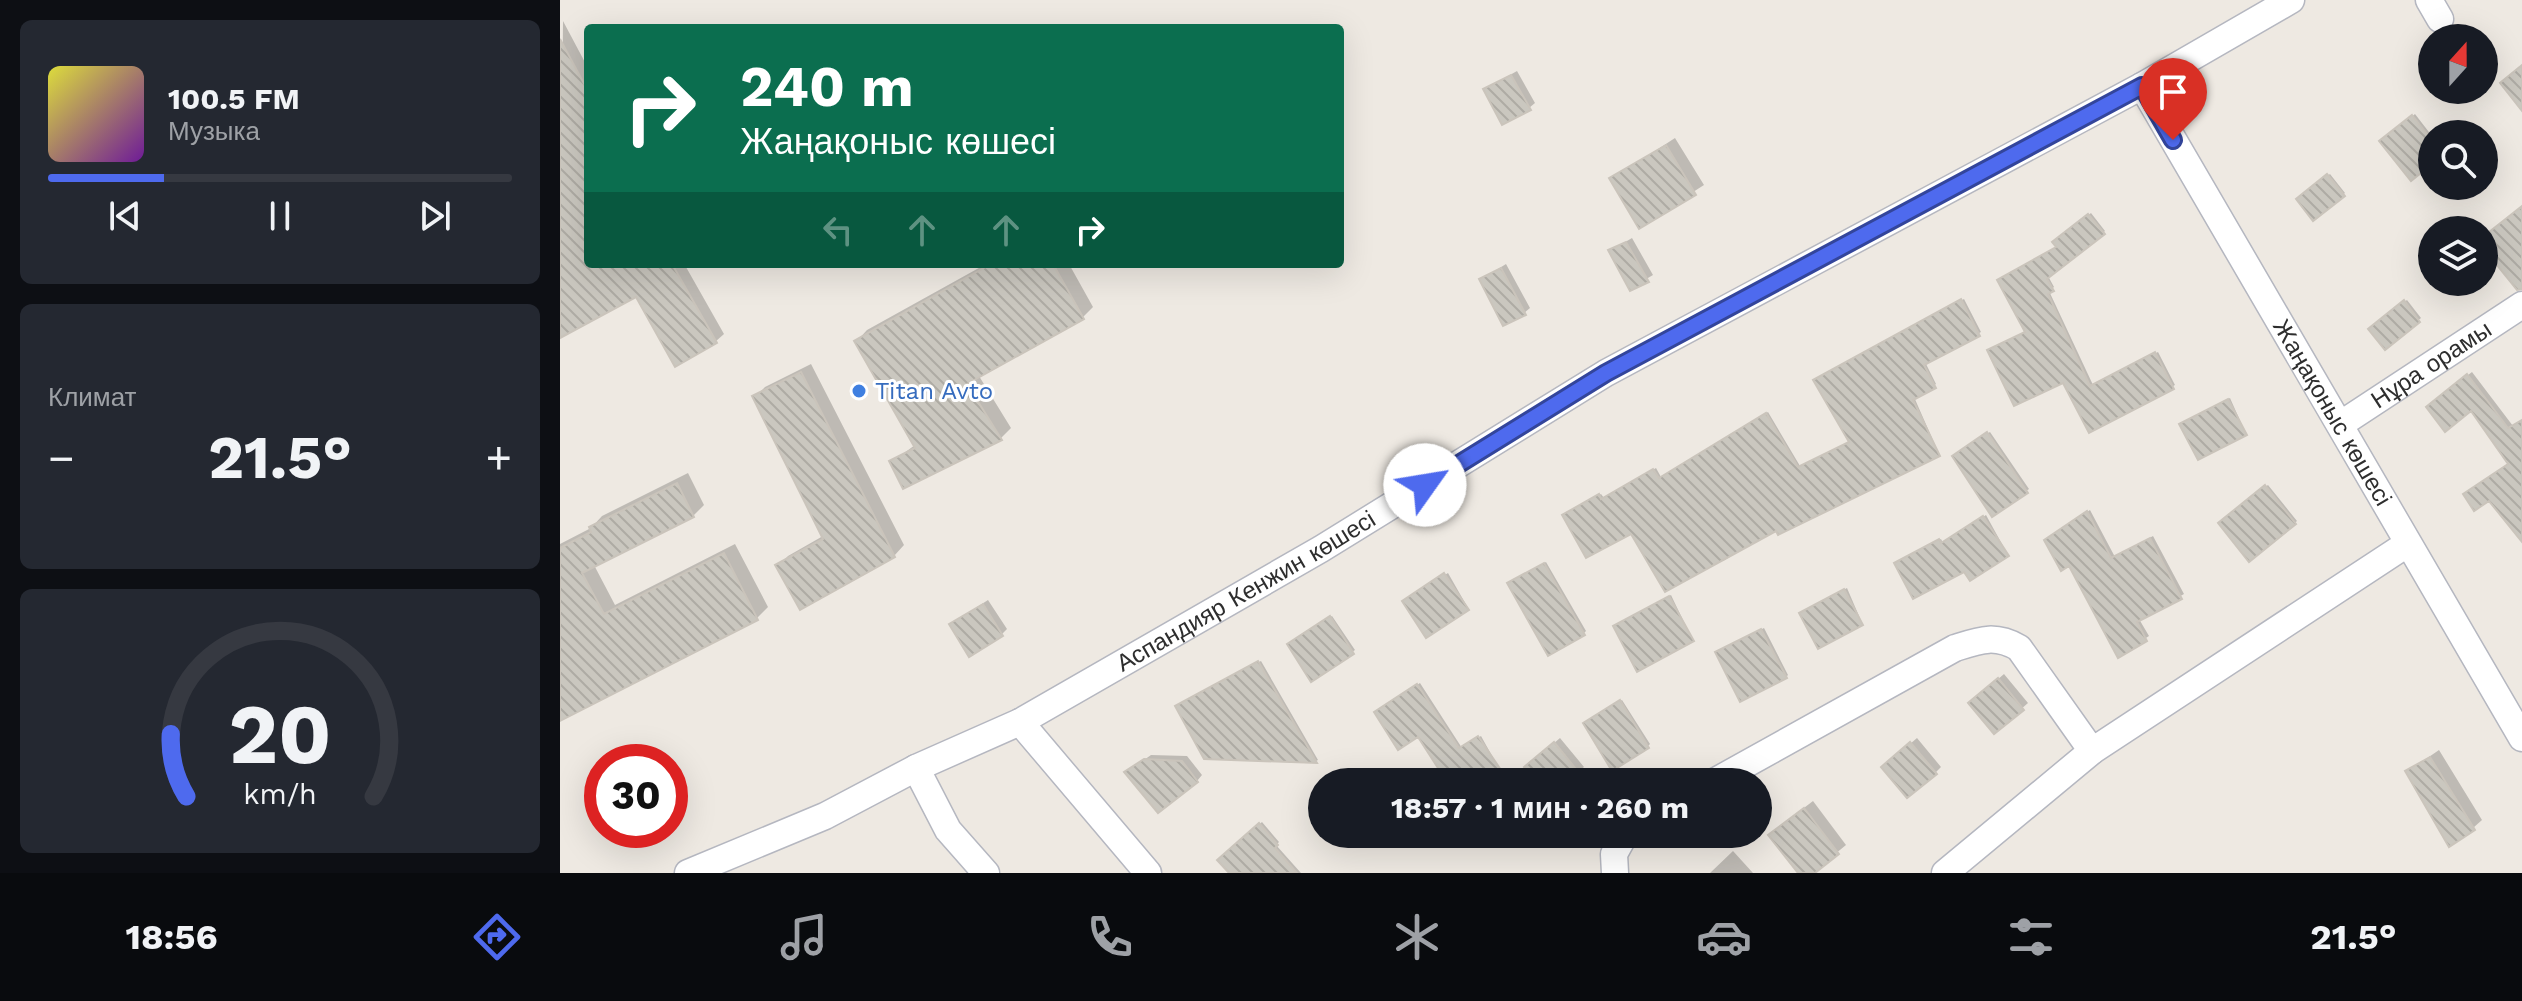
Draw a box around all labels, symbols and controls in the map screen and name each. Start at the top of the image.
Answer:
north arrow [2418,24,2498,104]
map controls [2418,24,2498,296]
text: 240 m [740,54,914,120]
icon: right [608,56,712,160]
pin [2139,58,2207,140]
icon: arrive [2151,70,2195,114]
text: 100.5 FM [168,81,300,116]
text: Музыка [168,116,260,146]
button: search [2418,120,2498,200]
text: Жаңақоныс көшесі [740,121,1056,163]
icon: previous [103,194,147,238]
icon: pause [258,194,302,238]
icon: next [413,194,457,238]
icon: left [816,208,860,252]
icon: ahead [900,208,944,252]
icon: ahead [984,208,1028,252]
icon: right [1068,208,1112,252]
button: layers [2418,216,2498,296]
street label: Жаңақоныс көшесі [2267,314,2398,511]
street label: Нұра орамы [2366,315,2497,414]
place label: Titan Avto [875,377,993,405]
text: Климат [48,382,137,412]
marker: Titan Avto [850,382,868,400]
text: 21.5° [208,422,352,493]
text: − [48,432,75,484]
text: + [485,432,512,484]
position arrow [1383,443,1467,527]
street label: Аспандияр Кенжин көшесі [1111,505,1381,678]
text: 20 [228,685,332,782]
speed limit sign: 30 [584,744,688,848]
text: km/h [243,777,317,811]
text: 18:57 · 1 мин · 260 m [1391,790,1689,825]
icon: directions [469,909,525,965]
icon: music [776,909,832,965]
icon: phone [1082,909,1138,965]
icon: climate [1389,909,1445,965]
icon: car [1696,909,1752,965]
icon: filters [2003,909,2059,965]
text: 18:56 [125,916,218,958]
text: 21.5° [2310,916,2397,958]

